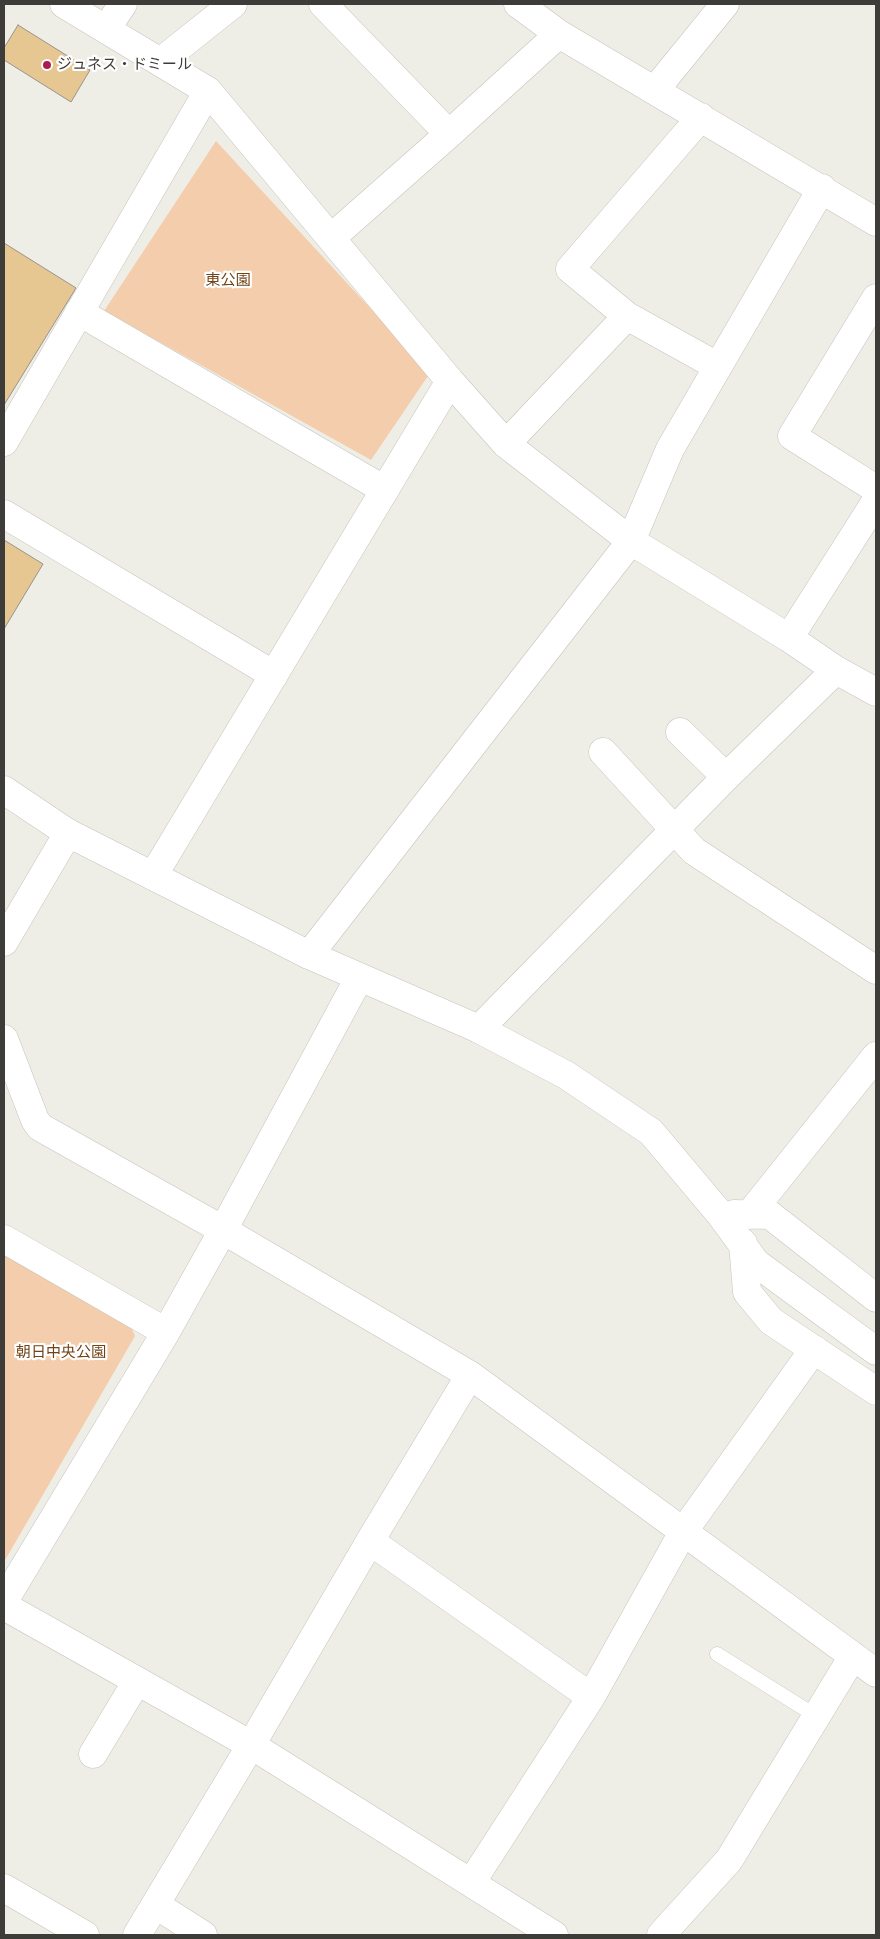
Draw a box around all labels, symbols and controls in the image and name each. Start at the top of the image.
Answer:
place label: ジュネス・ドミール [57,56,192,74]
marker: ジュネス・ドミール [41,59,53,71]
park label: 東公園 [206,272,250,290]
park label: 朝日中央公園 [16,1344,106,1362]

